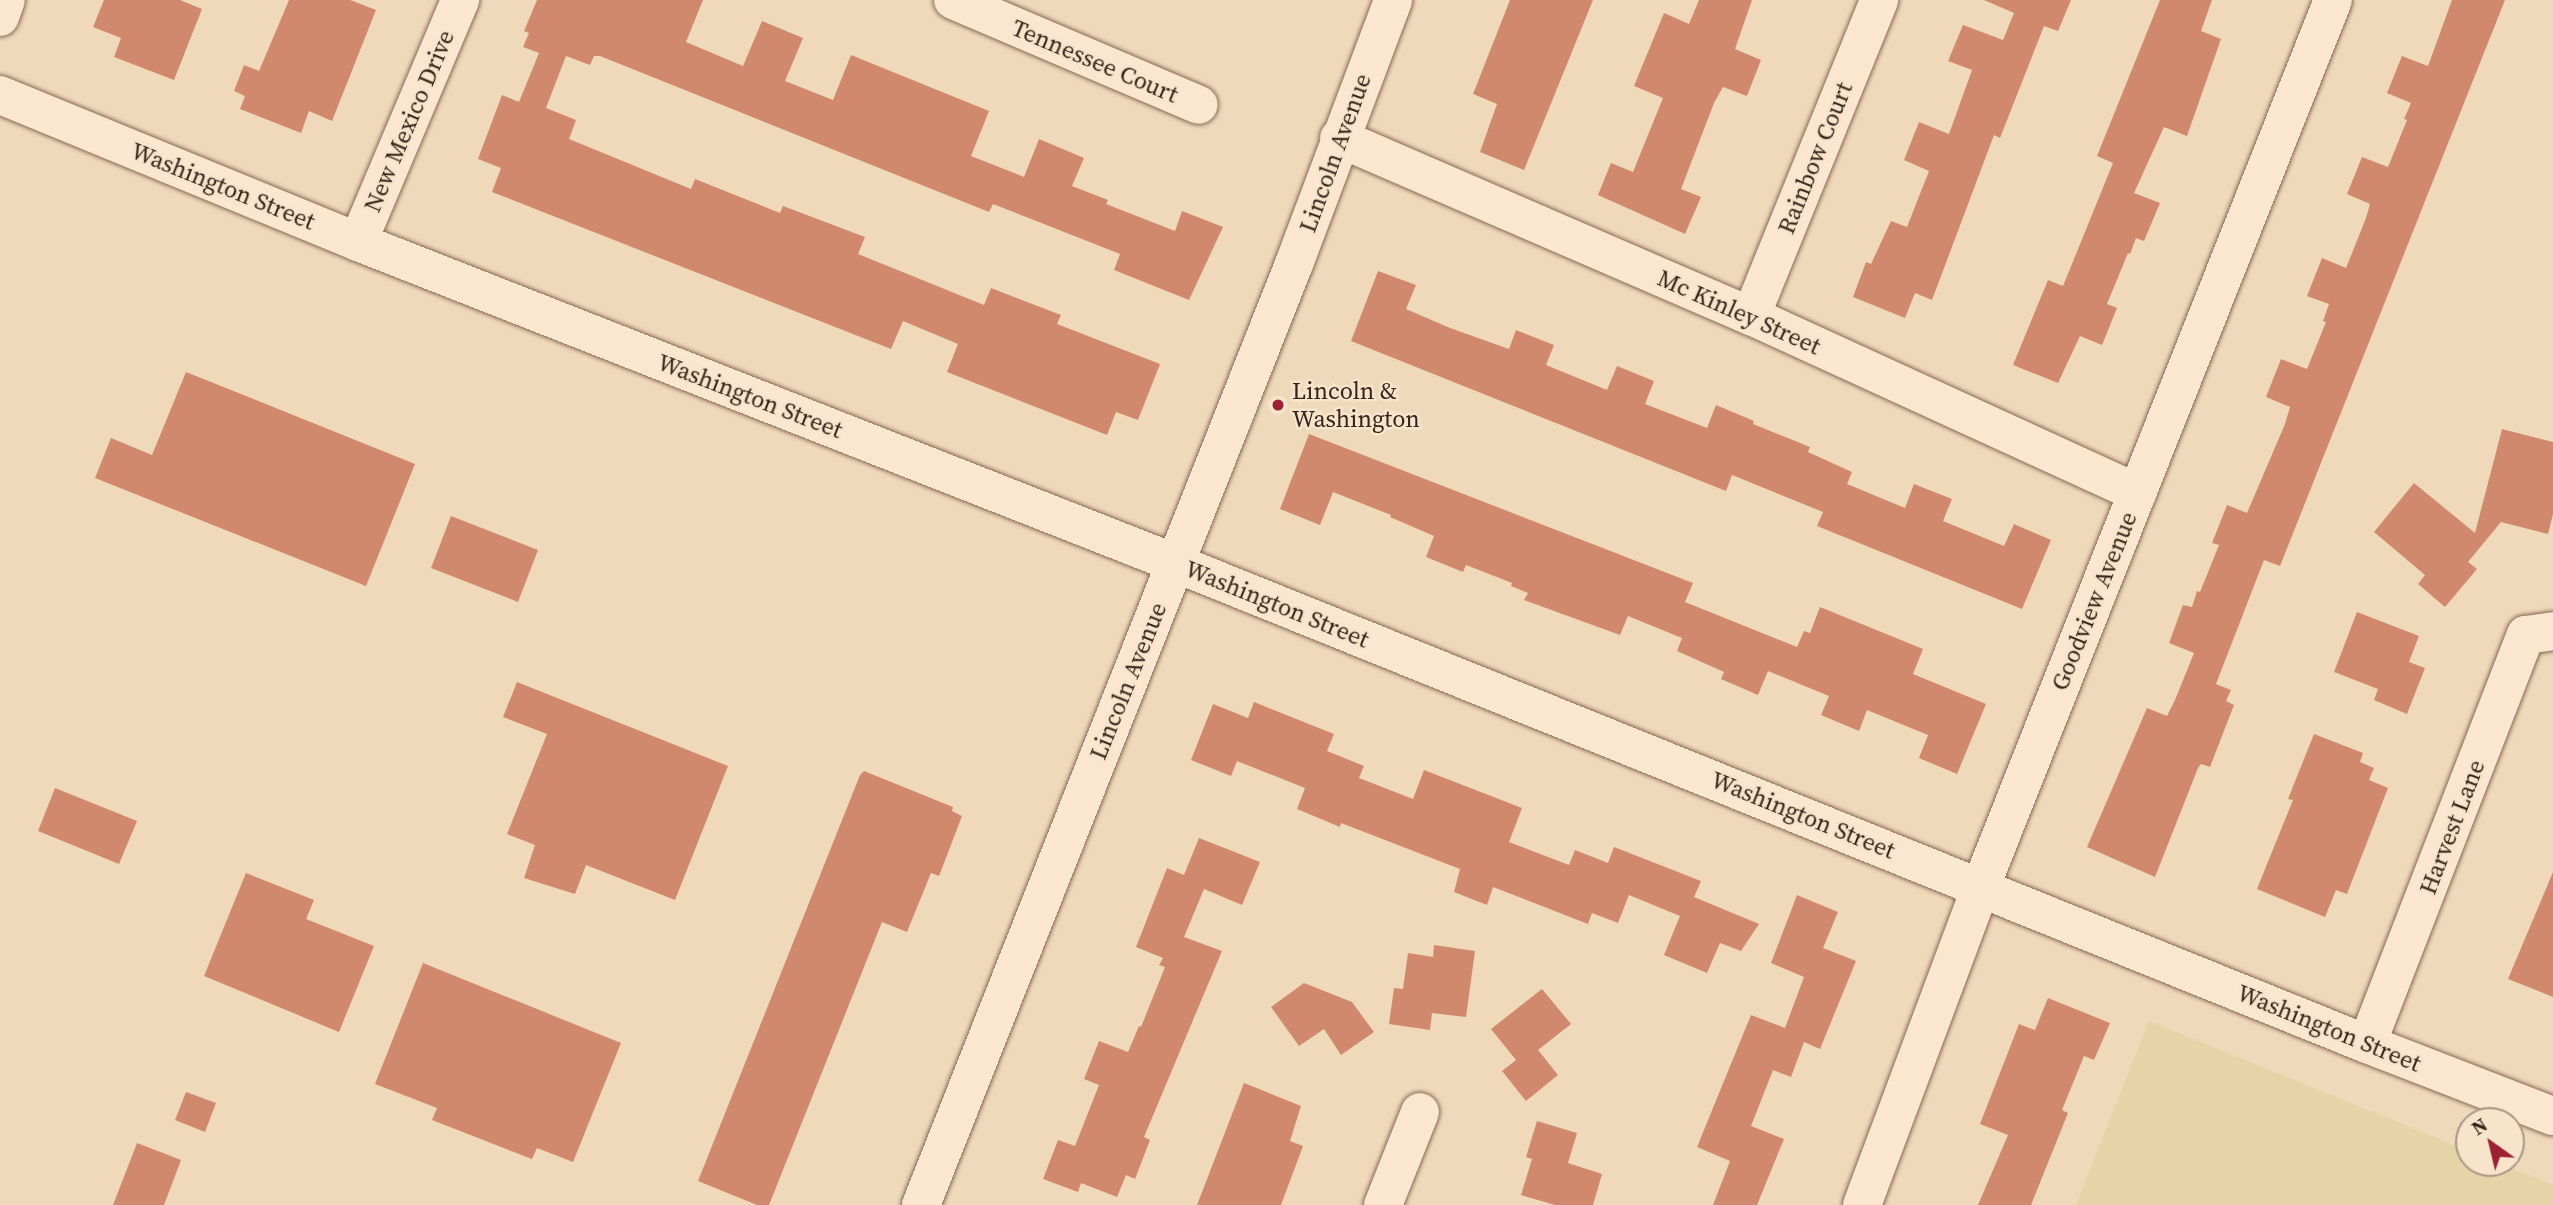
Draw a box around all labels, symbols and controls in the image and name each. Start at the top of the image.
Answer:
street label: Tennessee Court [1008,13,1182,109]
street label: New Mexico Drive [358,26,460,216]
street label: Lincoln Avenue [1293,70,1377,236]
street label: Rainbow Court [1771,78,1859,238]
street label: Washington Street [127,136,319,236]
street label: Mc Kinley Street [1653,263,1825,361]
street label: Washington Street [654,348,846,444]
place label: Lincoln & Washington [1292,377,1420,433]
marker: Lincoln & Washington [1270,397,1286,413]
street label: Goodview Avenue [2045,507,2143,695]
street label: Washington Street [1181,554,1373,654]
street label: Lincoln Avenue [1083,598,1173,764]
street label: Harvest Lane [2413,756,2491,898]
street label: Washington Street [1707,765,1899,865]
street label: Washington Street [2233,978,2425,1078]
north arrow [2455,1107,2525,1177]
text: N [2466,1112,2492,1141]

